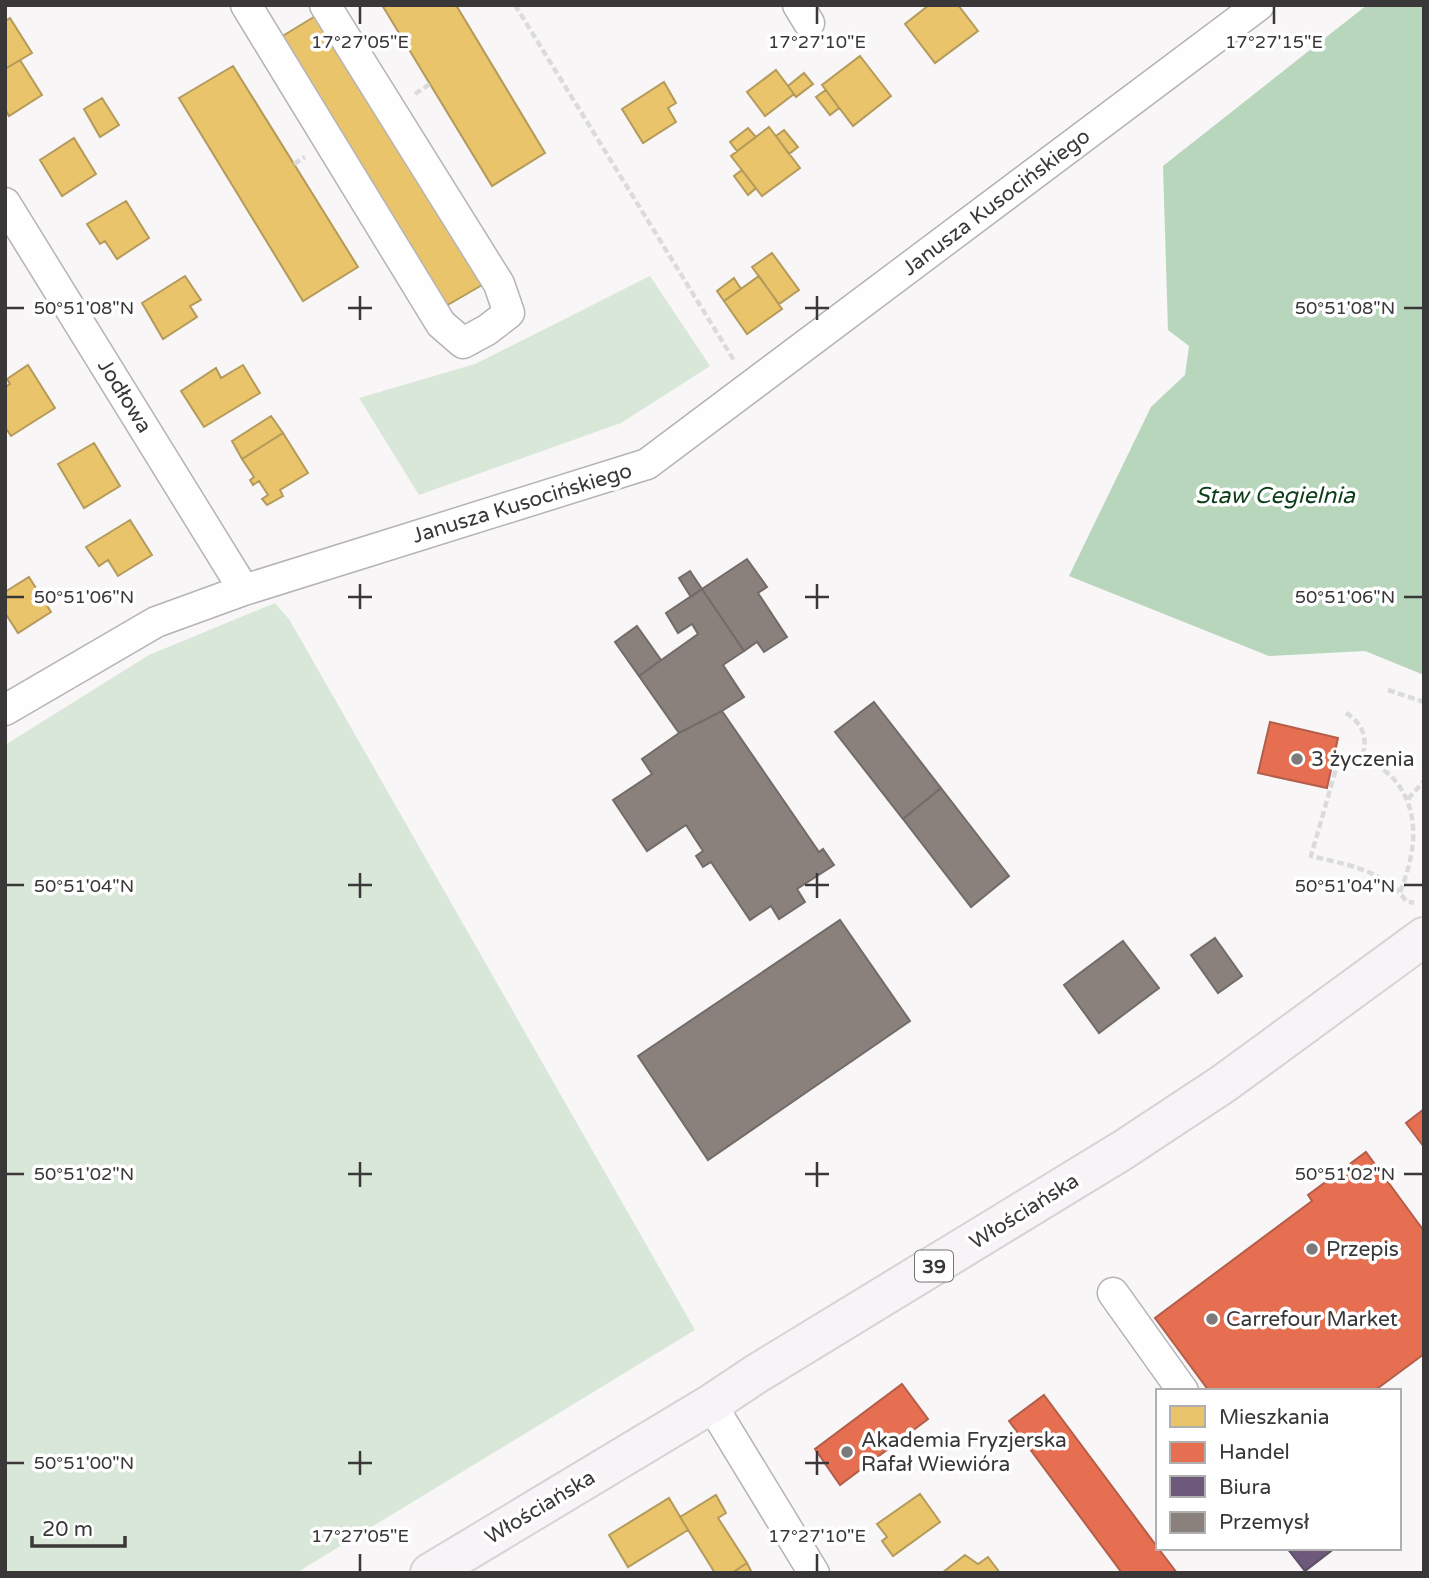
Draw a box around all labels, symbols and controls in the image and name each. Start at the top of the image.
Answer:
text: 17°27'05"E [311,31,409,53]
text: 17°27'10"E [768,31,866,53]
text: 17°27'15"E [1225,31,1323,53]
street label: Janusza Kusocińskiego [898,124,1095,281]
text: 50°51'08"N [34,297,134,319]
text: 50°51'08"N [1295,297,1395,319]
street label: Jodłowa [92,355,157,438]
street label: Janusza Kusocińskiego [409,458,635,549]
water label: Staw Cegielnia [1195,482,1356,510]
text: 50°51'06"N [34,586,134,608]
text: 50°51'06"N [1295,586,1395,608]
place label: 3 życzenia [1311,747,1415,772]
marker: 3 życzenia [1289,751,1305,767]
text: 50°51'04"N [34,875,134,897]
text: 50°51'04"N [1295,875,1395,897]
text: 50°51'02"N [34,1163,134,1185]
text: 50°51'02"N [1295,1163,1395,1185]
street label: Włościańska [965,1168,1083,1255]
place label: Przepis [1326,1237,1399,1262]
marker: Przepis [1304,1241,1320,1257]
road number: 39 [915,1250,953,1282]
place label: Carrefour Market [1226,1307,1398,1332]
marker: Carrefour Market [1204,1311,1220,1327]
legend [1156,1389,1401,1550]
text: Mieszkania [1219,1405,1330,1430]
place label: Akademia Fryzjerska Rafał Wiewióra [861,1428,1067,1477]
text: Handel [1219,1440,1290,1465]
marker: Akademia Fryzjerska Rafał Wiewióra [839,1444,855,1460]
text: 50°51'00"N [34,1452,134,1474]
street label: Włościańska [481,1465,600,1550]
text: Biura [1219,1475,1271,1500]
scale bar [32,1504,124,1548]
text: Przemysł [1219,1510,1310,1535]
text: 20 m [42,1517,93,1542]
text: 17°27'05"E [311,1525,409,1547]
text: 17°27'10"E [768,1525,866,1547]

